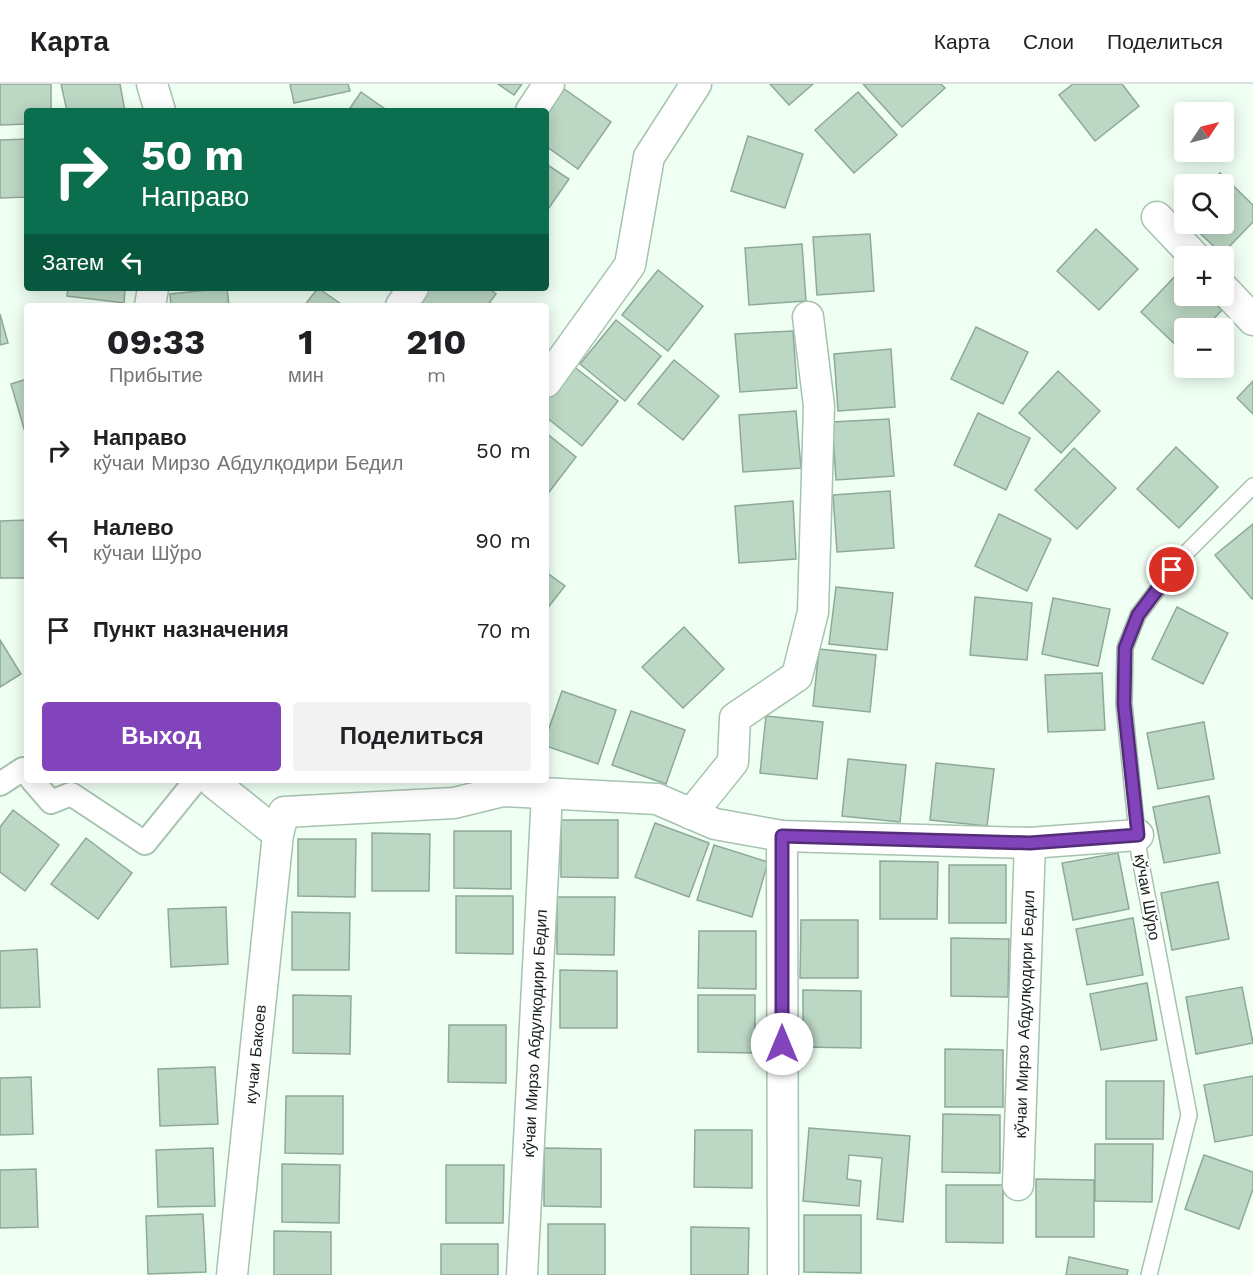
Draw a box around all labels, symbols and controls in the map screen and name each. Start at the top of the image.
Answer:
text: Карта [30,25,109,58]
text: Карта [934,29,990,54]
text: Слои [1023,29,1074,54]
text: Поделиться [1107,29,1223,54]
north arrow [1174,102,1234,162]
map controls [1174,102,1234,378]
text: 50 m [141,131,244,180]
icon: right [42,132,120,210]
button: search [1174,174,1234,234]
text: Направо [141,181,249,213]
icon: left [116,246,149,279]
button: + [1174,246,1234,306]
text: Затем [42,250,104,275]
button: − [1174,318,1234,378]
text: 09:33 [106,321,205,363]
text: 1 [298,321,314,363]
text: 210 [406,321,467,363]
text: Прибытие [109,363,203,387]
text: мин [288,363,324,387]
text: m [427,363,446,387]
text: Направо [93,425,187,450]
icon: right [42,434,75,467]
text: 50 m [476,438,531,463]
text: кўчаи Мирзо Абдулқодири Бедил [93,451,403,475]
text: Налево [93,515,174,540]
icon: left [42,524,75,557]
text: 90 m [475,528,531,553]
text: кўчаи Шўро [93,541,202,565]
pin [1146,544,1197,595]
icon: arrive [1155,553,1188,586]
icon: arrive [42,614,75,647]
text: Пункт назначения [93,617,289,642]
text: 70 m [477,618,531,643]
button: Выход [42,702,281,771]
button: Поделиться [293,702,531,771]
street label: кўчаи Шўро [1131,853,1164,942]
street label: кўчаи Мирзо Абдулқодири Бедил [1011,890,1038,1139]
street label: кўчаи Мирзо Абдулқодири Бедил [519,909,551,1158]
street label: кучаи Бакоев [241,1004,270,1105]
position arrow [750,1012,814,1076]

